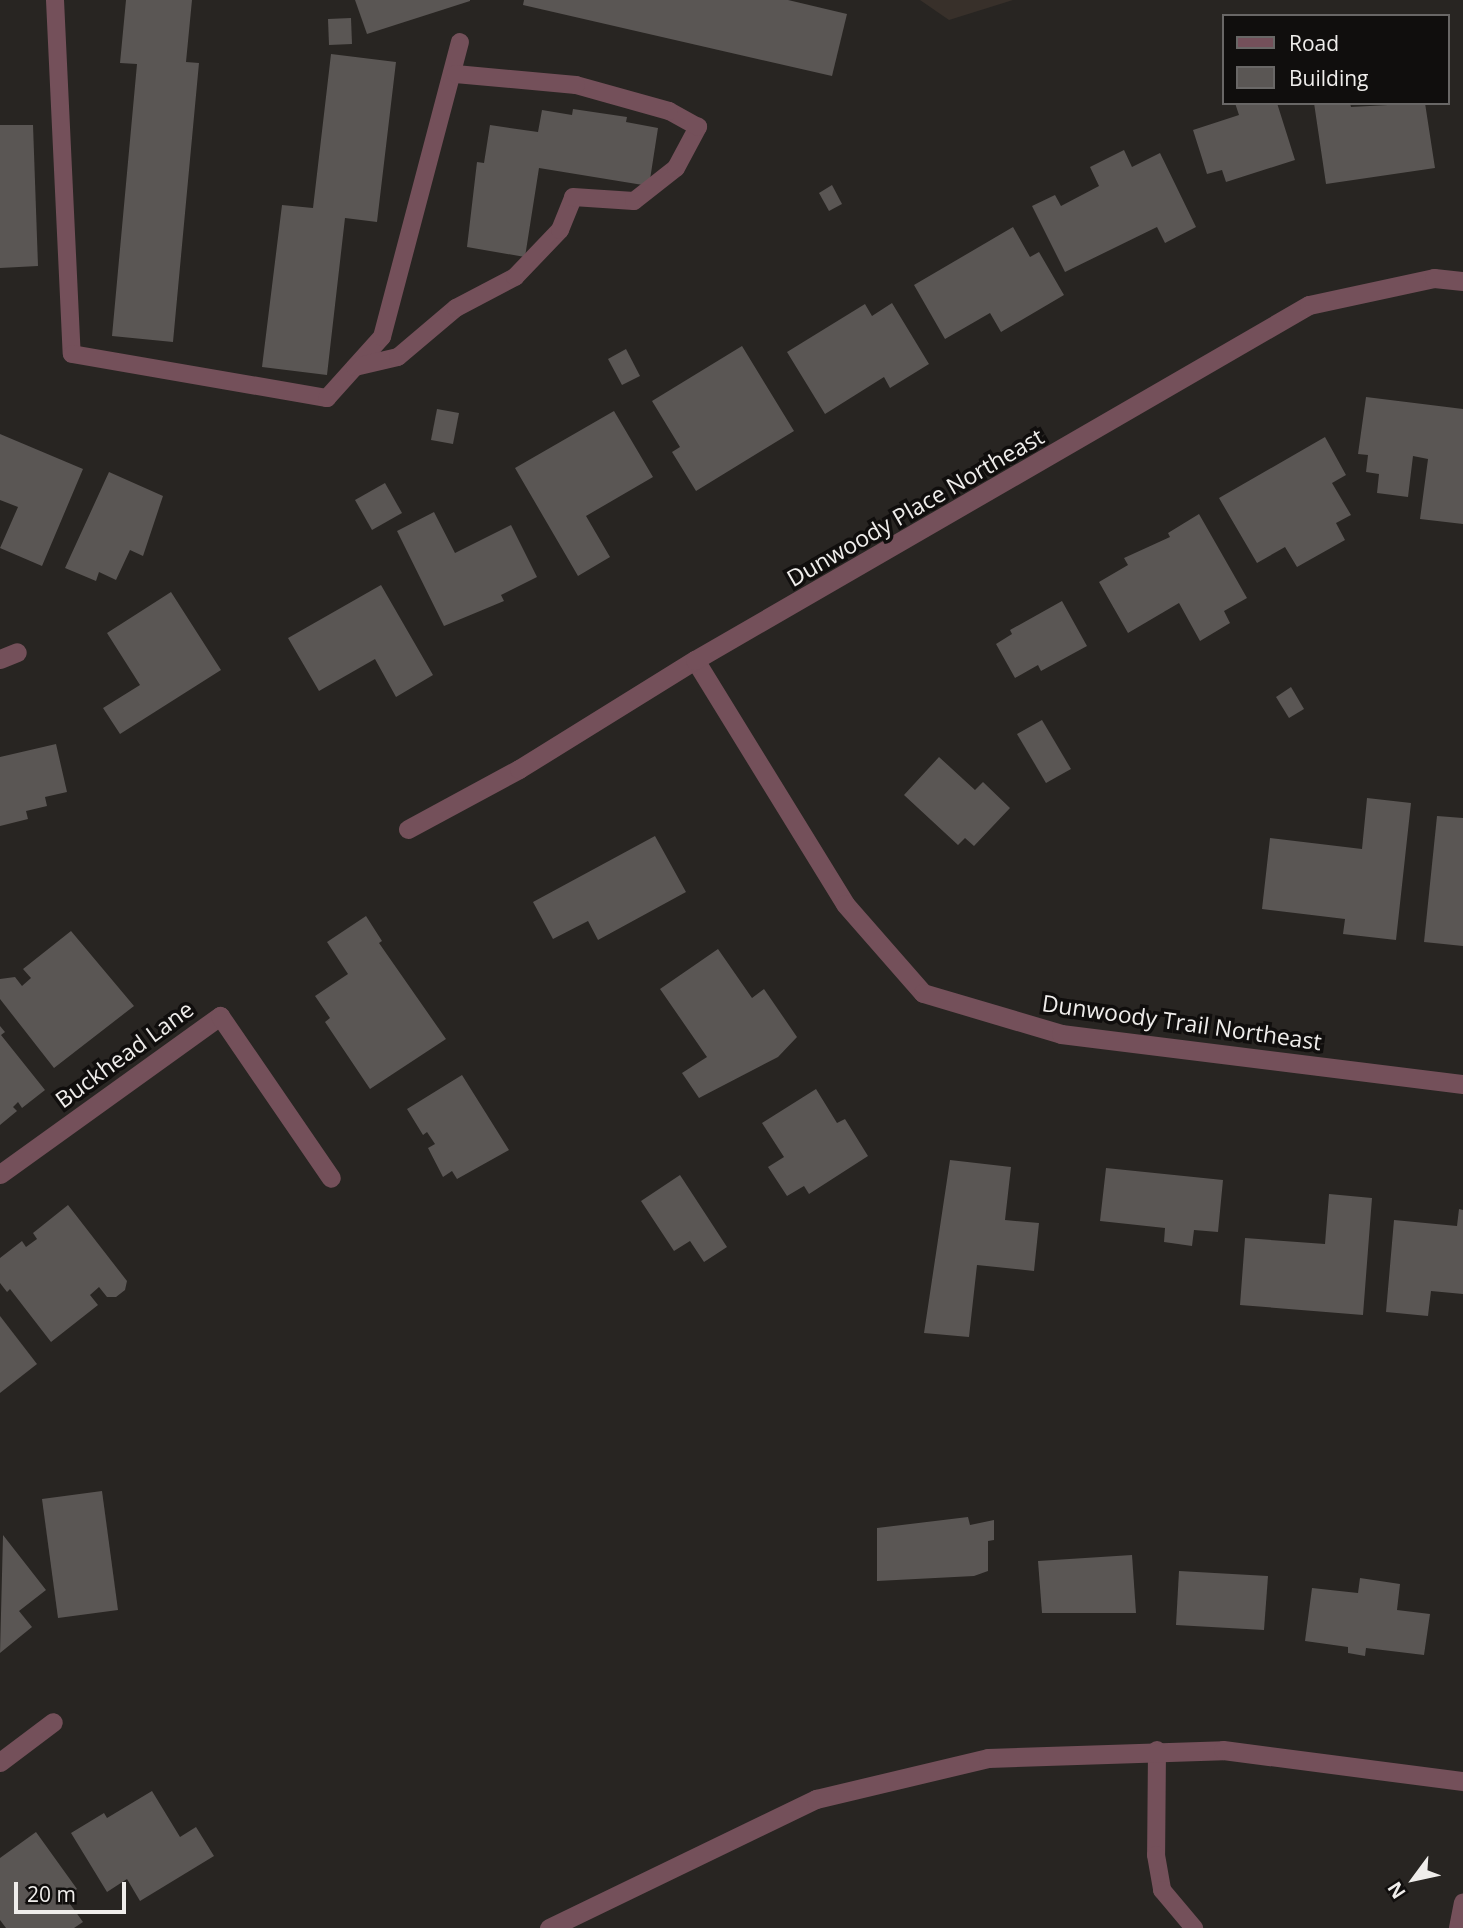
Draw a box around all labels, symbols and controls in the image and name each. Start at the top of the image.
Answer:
legend [1222,14,1449,105]
text: Road [1289,29,1339,57]
text: Building [1289,64,1368,92]
street label: Dunwoody Place Northeast [782,422,1048,592]
street label: Dunwoody Trail Northeast [1040,989,1324,1055]
street label: Buckhead Lane [50,995,198,1113]
north arrow [1379,1844,1449,1914]
scale bar [18,1868,130,1912]
text: N [1381,1877,1412,1904]
text: 20 m [27,1880,76,1908]

